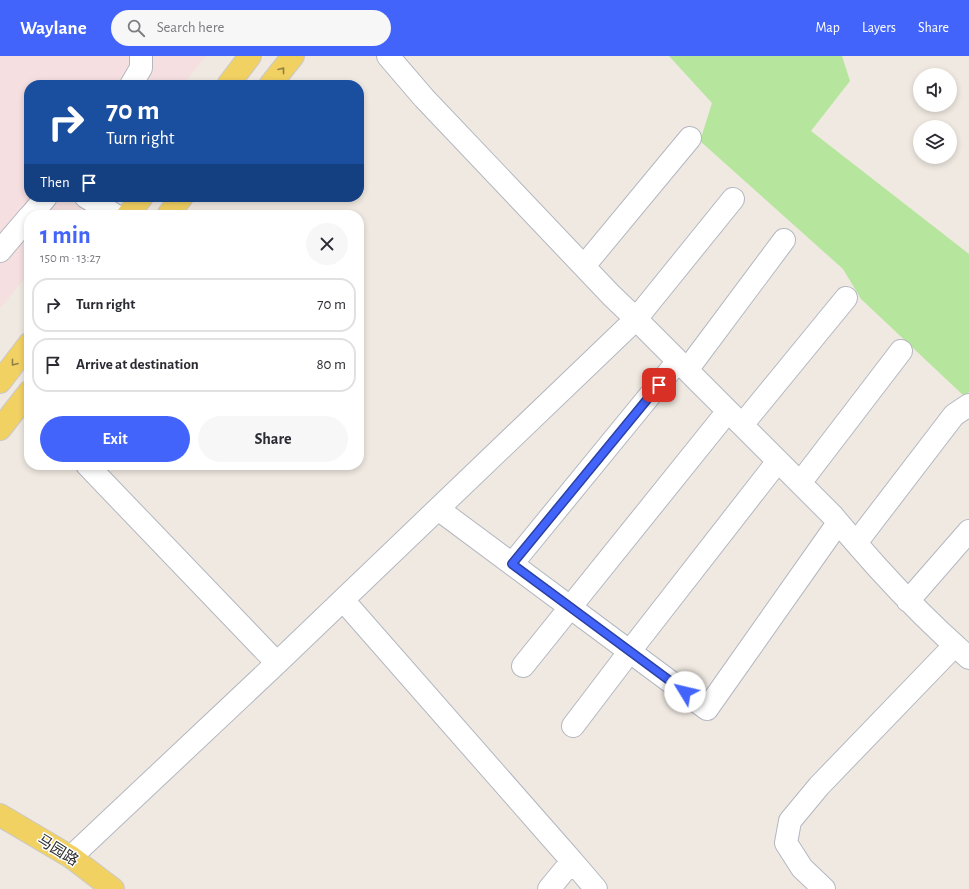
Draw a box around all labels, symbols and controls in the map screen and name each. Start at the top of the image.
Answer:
search box [111,10,391,46]
icon: search [125,17,147,39]
text: Waylane [20,19,87,38]
text: Search here [157,20,224,35]
text: Map [815,21,840,35]
text: Layers [862,21,896,35]
text: Share [918,21,949,35]
one-way arrow [277,68,284,75]
map controls [913,68,957,164]
button: sound [913,68,957,112]
icon: right [40,96,92,148]
text: 70 m [106,97,160,125]
button: layers [913,120,957,164]
text: Turn right [106,130,175,148]
icon: arrive [78,172,100,194]
text: Then [40,175,70,190]
button: close [306,223,348,265]
text: 1 min [40,224,91,248]
text: 150 m · 13:27 [40,252,101,265]
icon: right [42,294,64,316]
text: Turn right [76,297,135,312]
text: 70 m [317,297,346,312]
icon: arrive [42,354,64,376]
text: Arrive at destination [76,357,199,372]
text: 80 m [316,357,346,372]
one-way arrow [12,359,19,366]
pin [642,368,676,402]
icon: arrive [648,374,670,396]
button: Exit [40,416,190,462]
button: Share [198,416,348,462]
position arrow [664,671,706,713]
street label: 马园路 [35,831,81,869]

